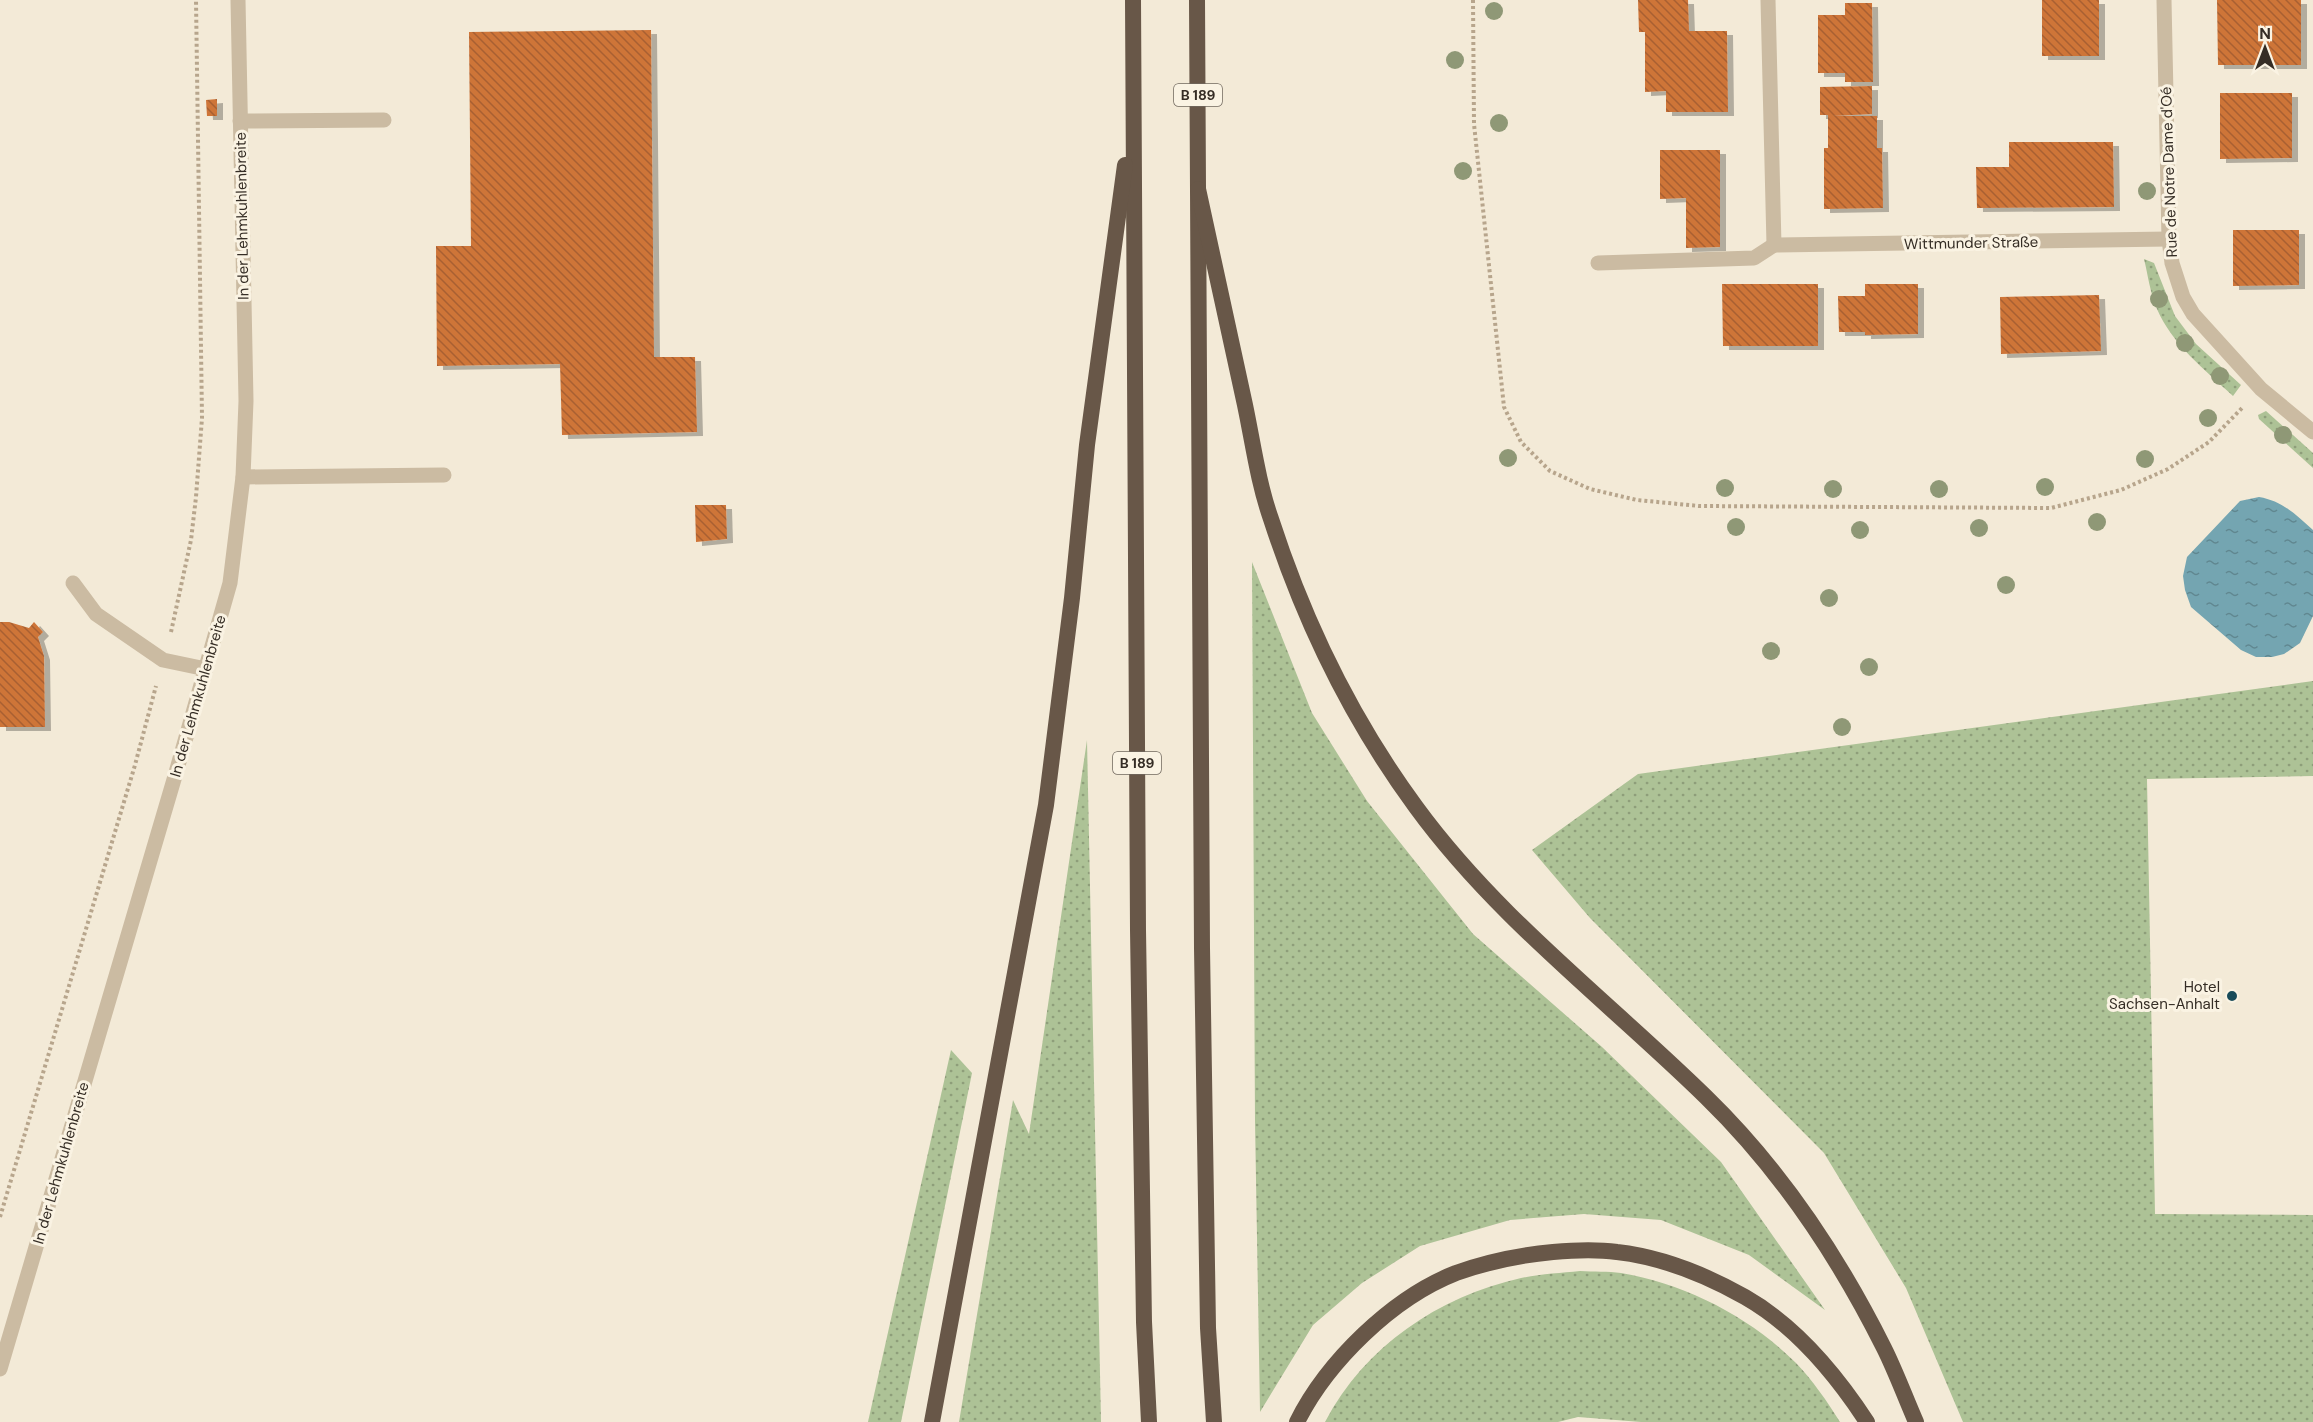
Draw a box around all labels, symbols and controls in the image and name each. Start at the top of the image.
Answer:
north arrow [2235,18,2295,78]
text: N [2259,23,2271,44]
road number: B 189 [1174,84,1222,106]
street label: Rue de Notre Dame d'Oé [2156,86,2182,258]
street label: In der Lehmkuhlenbreite [231,132,253,300]
street label: Wittmunder Straße [1904,232,2038,254]
street label: In der Lehmkuhlenbreite [165,613,231,779]
road number: B 189 [1113,752,1161,774]
place label: Hotel Sachsen-Anhalt [2109,977,2220,1014]
marker: Hotel Sachsen-Anhalt [2225,989,2239,1003]
street label: In der Lehmkuhlenbreite [28,1080,94,1246]

